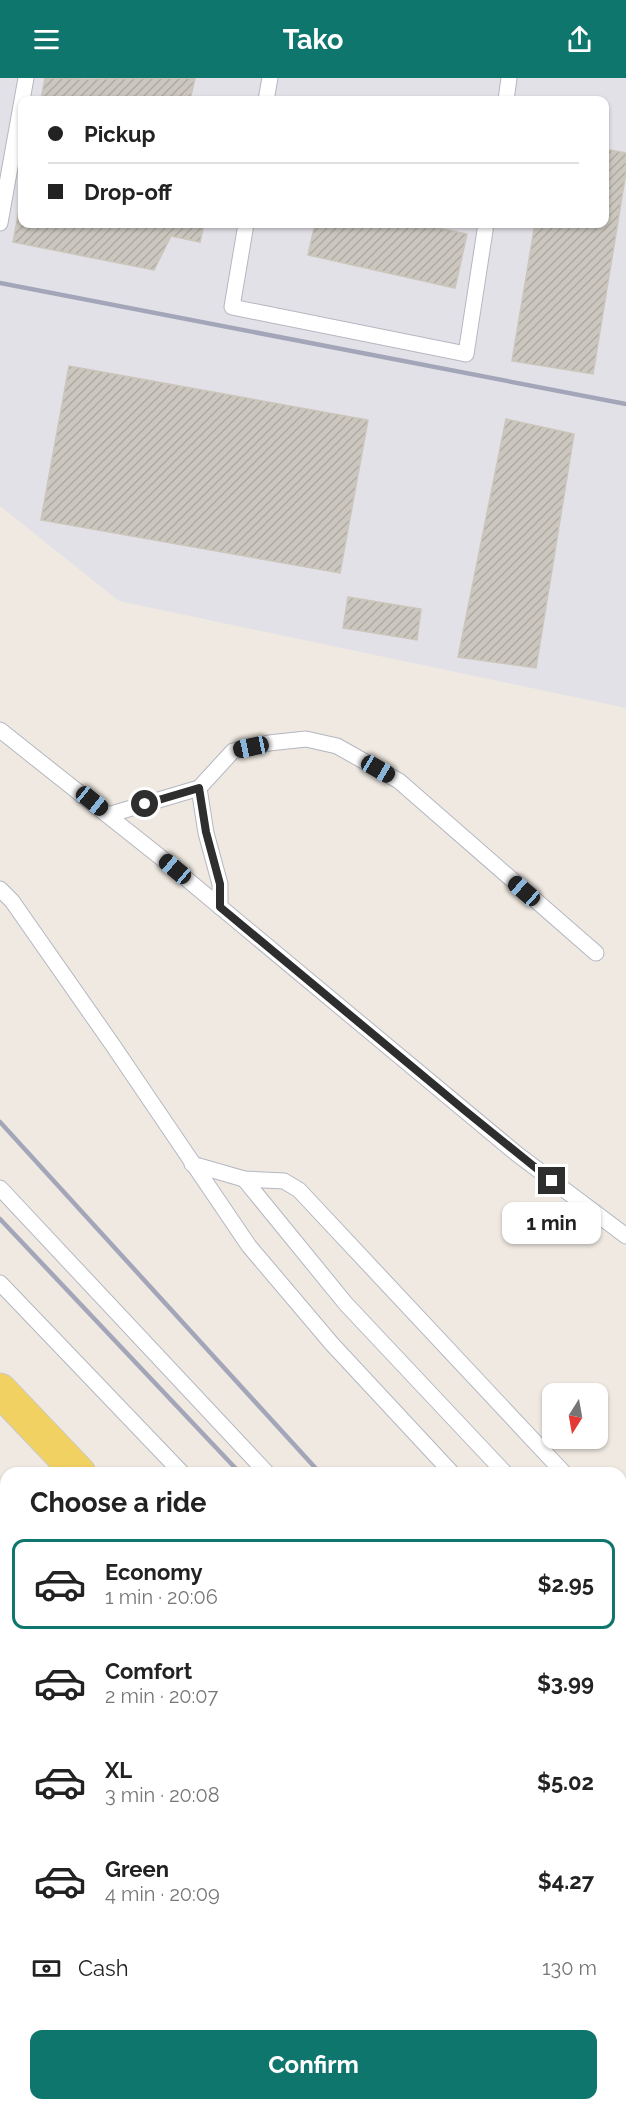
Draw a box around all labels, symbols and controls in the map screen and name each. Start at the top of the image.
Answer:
icon: menu [30,23,63,56]
icon: share [563,23,596,56]
text: Tako [283,24,343,55]
text: Pickup [84,121,156,147]
text: Drop-off [84,179,172,205]
car [232,734,270,760]
car [358,752,398,786]
car [72,783,112,819]
route start [131,790,158,817]
car [155,851,195,887]
car [505,872,543,910]
route end [538,1167,565,1194]
callout: 1 min [502,1202,602,1244]
text: 1 min [526,1211,577,1235]
north arrow [542,1383,608,1449]
map controls [542,1383,608,1449]
text: Choose a ride [30,1487,206,1518]
icon: car [33,1557,87,1611]
text: Economy [105,1559,203,1585]
text: $2.95 [538,1571,594,1597]
text: 1 min · 20:06 [105,1585,218,1609]
icon: car [33,1656,87,1710]
text: Comfort [105,1658,192,1684]
text: $3.99 [537,1670,594,1696]
text: 2 min · 20:07 [105,1684,218,1708]
icon: car [33,1755,87,1809]
text: XL [105,1757,132,1783]
text: $5.02 [537,1769,594,1795]
text: 3 min · 20:08 [105,1783,220,1807]
icon: car [33,1854,87,1908]
text: Green [105,1856,169,1882]
text: $4.27 [538,1868,594,1894]
text: 4 min · 20:09 [105,1882,220,1906]
icon: cash [30,1952,63,1985]
text: Cash [78,1955,129,1981]
text: 130 m [542,1956,597,1980]
button: Confirm [30,2030,597,2099]

